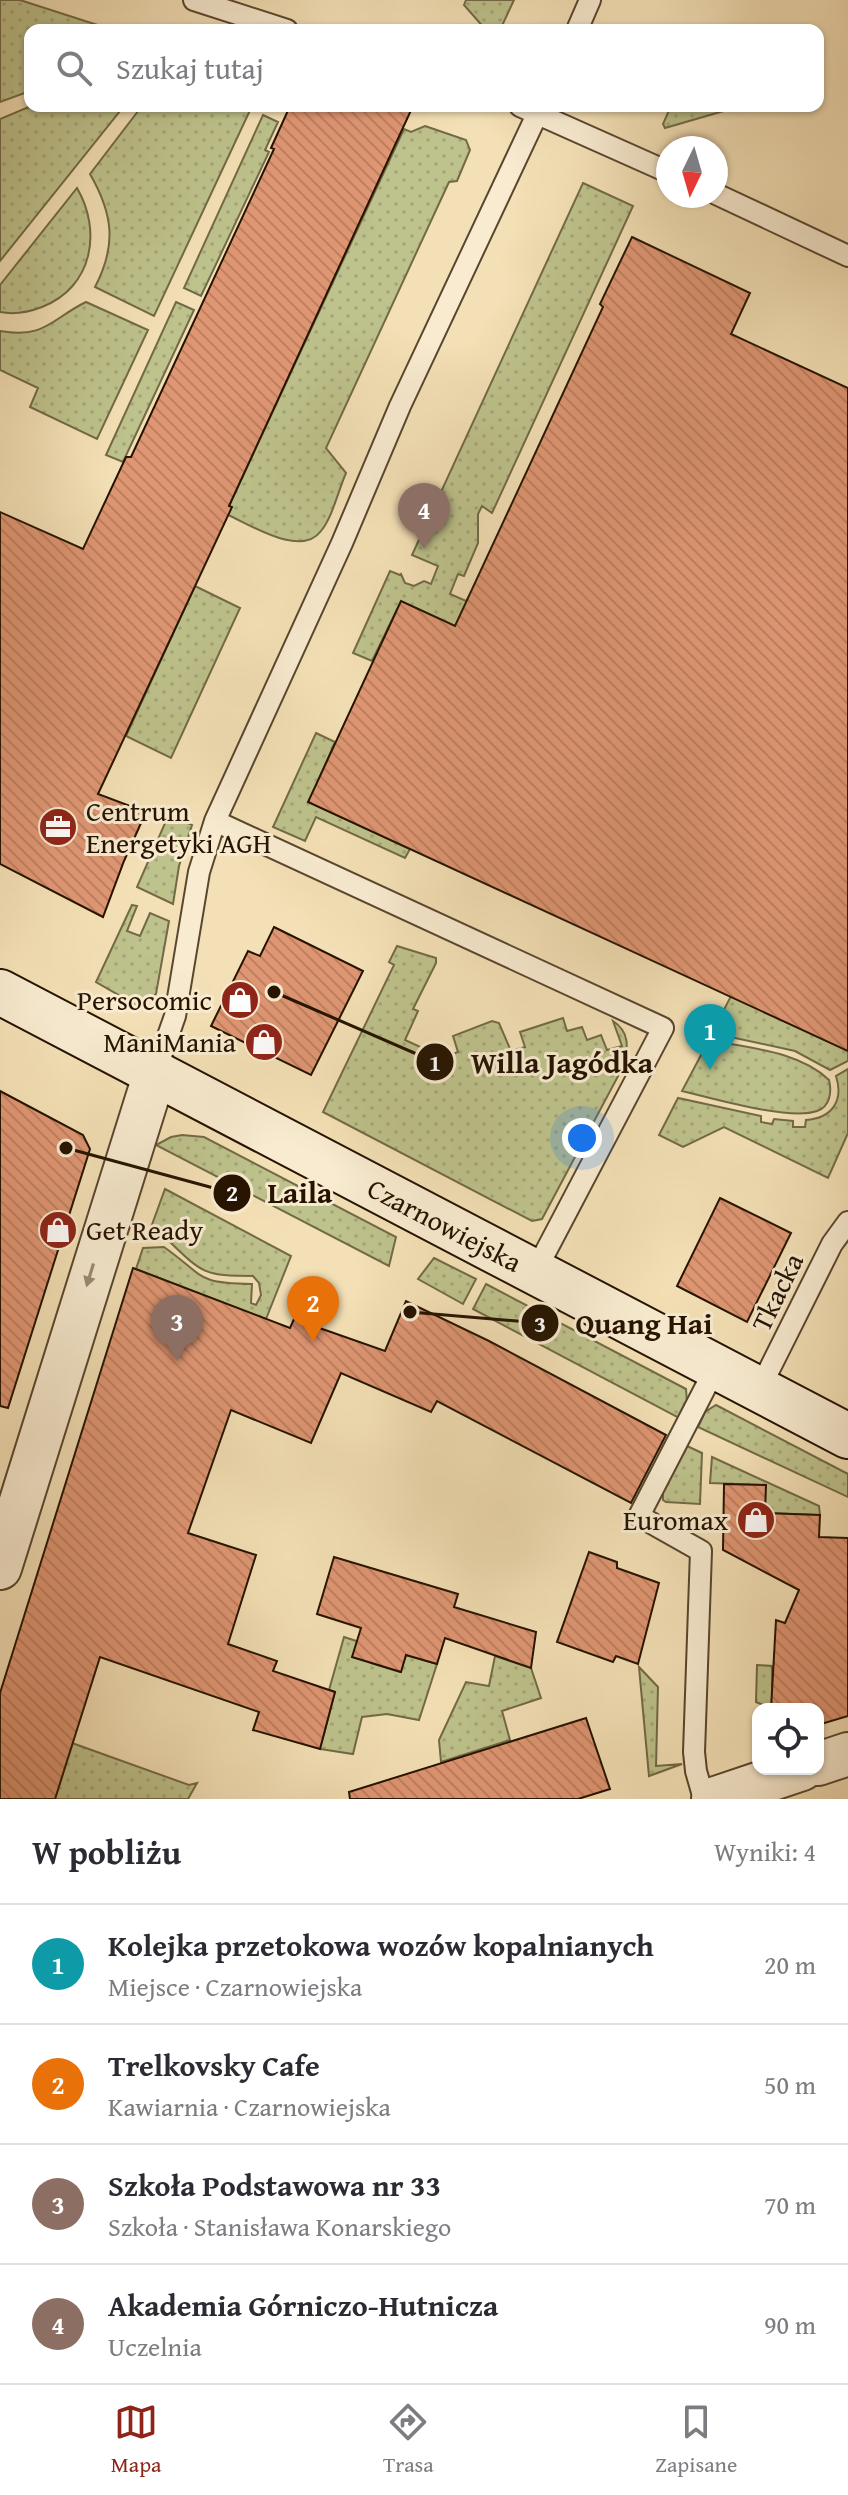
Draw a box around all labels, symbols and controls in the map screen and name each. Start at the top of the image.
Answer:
search box [24,24,824,112]
icon: search [52,46,96,90]
text: Szukaj tutaj [116,46,264,90]
north arrow [656,136,728,208]
pin: 4 [398,483,450,549]
place label: Centrum Energetyki AGH [86,790,271,863]
office icon: Centrum Energetyki AGH [37,806,79,848]
place label: Persocomic [77,979,212,1020]
shop icon: Persocomic [219,979,261,1021]
pin: 1 [684,1004,736,1070]
place label: ManiMania [103,1021,237,1062]
shop icon: ManiMania [243,1021,285,1063]
callout: Willa Jagódka [415,1035,670,1089]
text: Willa Jagódka [471,1040,654,1084]
text: 1 [429,1045,441,1080]
your location [562,1118,602,1158]
callout: Laila [212,1166,349,1220]
street label: Czarnowiejska [361,1167,530,1282]
text: Laila [268,1170,333,1214]
text: 2 [226,1175,238,1210]
shop icon: Get Ready [37,1209,79,1251]
place label: Get Ready [86,1209,203,1250]
street label: Tkacka [740,1245,813,1338]
one-way arrow [83,1264,96,1288]
pin: 2 [287,1276,339,1342]
pin: 3 [151,1295,203,1361]
callout: Quang Hai [520,1296,729,1350]
text: Quang Hai [575,1301,713,1345]
text: 3 [534,1306,546,1341]
place label: Euromax [623,1499,729,1540]
shop icon: Euromax [735,1499,777,1541]
map controls [752,1703,824,1775]
button: locate [752,1703,824,1775]
text: W pobliżu [32,1827,181,1876]
text: Wyniki: 4 [714,1832,816,1871]
text: Kolejka przetokowa wozów kopalnianych [108,1923,654,1967]
text: 1 [51,1945,65,1984]
text: 20 m [764,1945,816,1984]
text: Miejsce · Czarnowiejska [108,1967,362,2006]
text: Trelkovsky Cafe [108,2043,320,2087]
text: 2 [51,2065,65,2104]
text: 50 m [764,2065,816,2104]
text: Kawiarnia · Czarnowiejska [108,2087,391,2126]
text: Szkoła Podstawowa nr 33 [108,2163,441,2207]
text: 3 [51,2185,65,2224]
text: 70 m [764,2185,816,2224]
text: Szkoła · Stanisława Konarskiego [108,2207,451,2246]
text: Akademia Górniczo-Hutnicza [108,2283,498,2327]
text: 4 [51,2305,65,2344]
text: 90 m [764,2305,816,2344]
text: Uczelnia [108,2327,202,2366]
tab: Mapa [111,2400,161,2480]
tab: Trasa [383,2400,434,2480]
tab: Zapisane [655,2400,737,2480]

